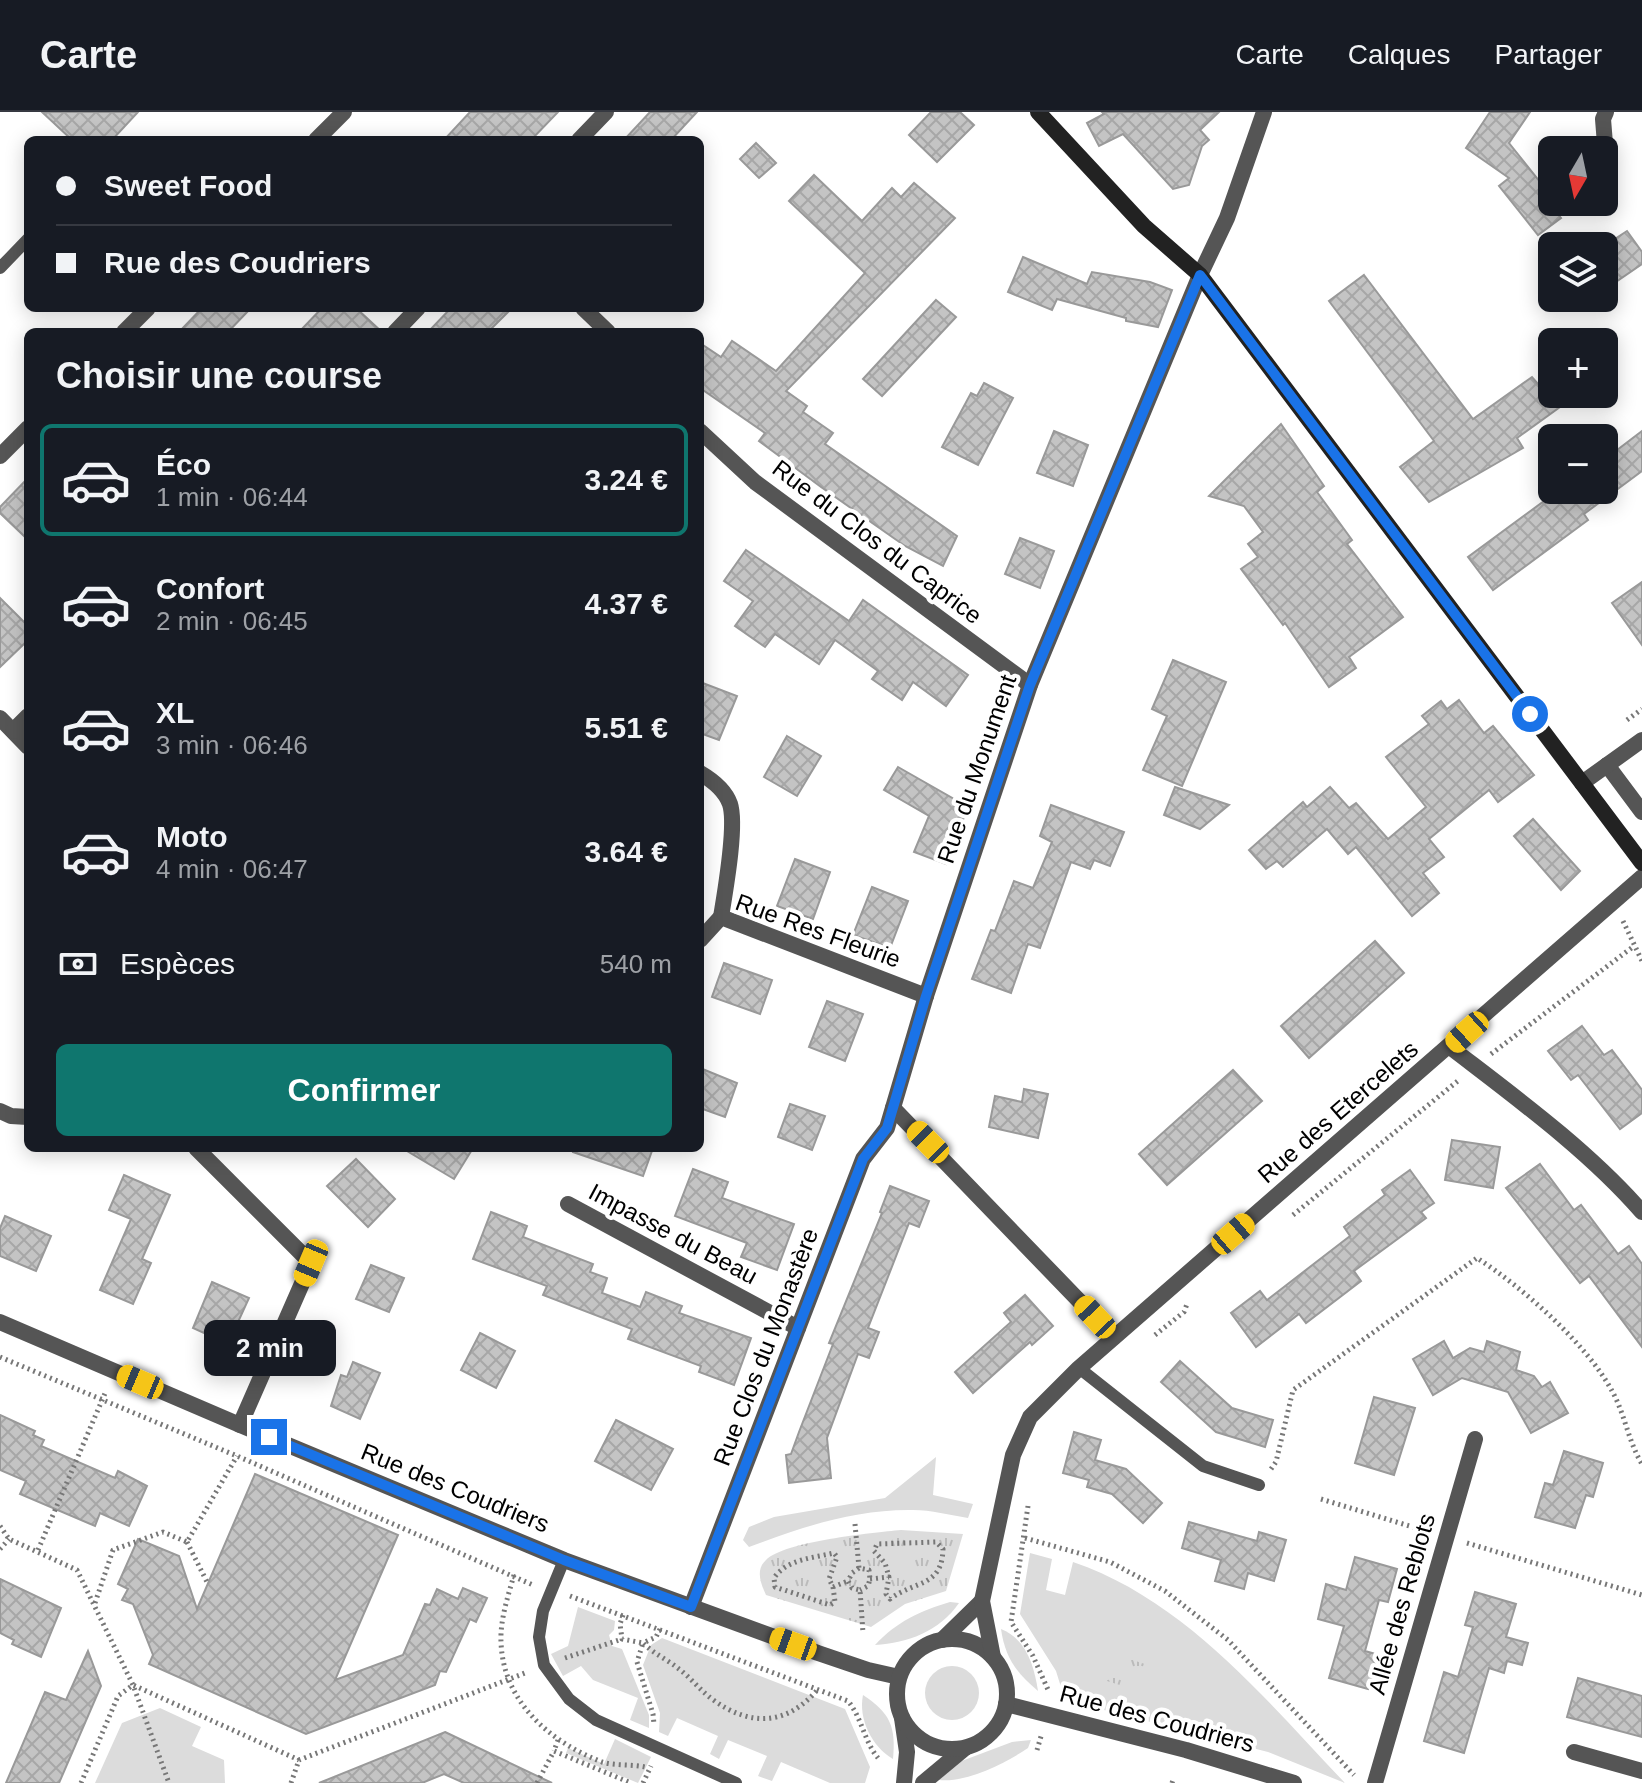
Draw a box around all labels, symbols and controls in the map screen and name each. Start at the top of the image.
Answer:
text: Carte [40,34,137,76]
text: Carte [1235,39,1304,70]
text: Calques [1348,39,1451,70]
text: Partager [1495,39,1602,70]
north arrow [1538,136,1618,216]
map controls [1538,136,1618,504]
text: Sweet Food [104,169,272,202]
button: layers [1538,232,1618,312]
text: Rue des Coudriers [104,246,371,279]
button: + [1538,328,1618,408]
text: Choisir une course [56,355,382,396]
button: − [1538,424,1618,504]
icon: car [60,444,132,516]
text: Éco [156,448,211,481]
street label: Rue du Clos du Caprice [767,454,987,629]
text: 3.24 € [585,463,668,496]
text: 1 min · 06:44 [156,482,308,512]
icon: car [60,568,132,640]
text: Confort [156,572,264,605]
text: 4.37 € [585,587,668,620]
text: 2 min · 06:45 [156,606,308,636]
street label: Rue du Monument [932,671,1022,867]
icon: car [60,692,132,764]
text: XL [156,696,194,729]
route start [1512,696,1548,732]
text: 5.51 € [585,711,668,744]
text: 3 min · 06:46 [156,730,308,760]
icon: car [60,816,132,888]
text: Moto [156,820,228,853]
text: 3.64 € [585,835,668,868]
text: 4 min · 06:47 [156,854,308,884]
street label: Rue Res Fleurie [732,888,904,973]
icon: cash [56,942,100,986]
text: Espèces [120,947,235,980]
text: 540 m [600,949,672,979]
car [1441,1007,1493,1057]
street label: Rue des Etercelets [1252,1035,1423,1188]
button: Confirmer [56,1044,672,1136]
car [903,1117,953,1167]
street label: Impasse du Beau [584,1178,762,1289]
car [1207,1209,1259,1259]
street label: Rue Clos du Monastère [708,1224,823,1469]
car [291,1236,331,1290]
car [1070,1291,1120,1343]
callout: 2 min [203,1321,335,1377]
text: 2 min [236,1333,304,1363]
car [113,1362,167,1402]
route end [251,1419,287,1455]
street label: Rue des Coudriers [357,1438,553,1538]
street label: Allée des Reblots [1363,1510,1440,1697]
car [766,1625,820,1663]
street label: Rue des Coudriers [1057,1680,1257,1757]

